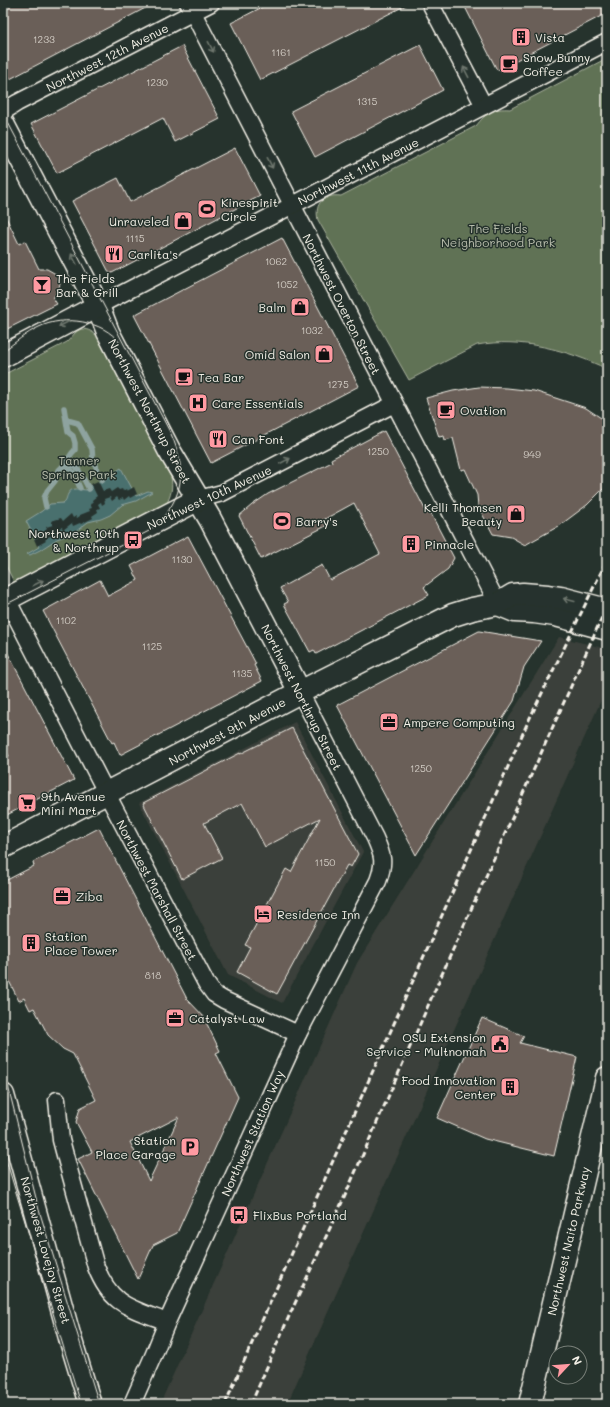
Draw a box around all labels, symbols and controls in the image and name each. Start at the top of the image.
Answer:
street label: Northwest 12th Avenue [43,19,171,95]
building icon: Vista [510,26,532,48]
place label: Vista [535,29,565,45]
house number: 1233 [33,32,55,46]
one-way arrow [207,41,215,53]
house number: 1161 [271,45,291,59]
place label: Snow Bunny Coffee [523,49,590,79]
cafe icon: Snow Bunny Coffee [498,53,520,75]
one-way arrow [461,66,469,78]
house number: 1230 [146,75,168,89]
house number: 1315 [357,94,377,108]
street label: Northwest 11th Avenue [295,133,421,209]
one-way arrow [267,156,274,168]
place label: Kinespirit Circle [221,194,278,224]
sports icon: Kinespirit Circle [196,198,218,220]
shop icon: Unraveled [172,210,194,232]
place label: Unraveled [109,213,169,229]
park label: The Fields Neighborhood Park [441,220,555,250]
house number: 1115 [125,231,145,245]
street label: Northwest Overton Street [299,231,385,377]
restaurant icon: Carlita's [103,243,125,265]
place label: Carlita's [128,246,178,262]
one-way arrow [69,253,77,265]
house number: 1062 [265,254,287,268]
place label: The Fields Bar & Grill [56,270,118,300]
bar icon: The Fields Bar & Grill [31,274,53,296]
house number: 1052 [276,277,298,291]
shop icon: Balm [289,296,311,318]
place label: Balm [258,299,286,315]
one-way arrow [58,321,70,328]
house number: 1032 [301,323,323,337]
street label: Northwest Northrup Street [105,336,195,486]
shop icon: Omid Salon [313,343,335,365]
place label: Omid Salon [245,346,310,362]
cafe icon: Tea Bar [173,366,195,388]
place label: Tea Bar [198,369,244,385]
house number: 1275 [327,377,349,391]
hospital icon: Care Essentials [187,392,209,414]
place label: Care Essentials [212,395,303,411]
cafe icon: Ovation [435,399,457,421]
place label: Ovation [460,402,506,418]
restaurant icon: Can Font [207,428,229,450]
place label: Can Font [232,431,284,447]
house number: 1250 [367,444,389,458]
house number: 949 [523,447,541,461]
park label: Tanner Springs Park [42,452,116,482]
one-way arrow [279,456,291,464]
street label: Northwest 10th Avenue [144,461,274,533]
place label: Kelli Thomsen Beauty [424,499,502,529]
shop icon: Kelli Thomsen Beauty [505,503,527,525]
sports icon: Barry's [271,510,293,532]
place label: Barry's [296,513,338,529]
place label: Northwest 10th & Northrup [28,525,119,555]
bus stop icon: Northwest 10th & Northrup [122,529,144,551]
building icon: Pinnacle [400,533,422,555]
place label: Pinnacle [425,536,474,552]
house number: 1130 [172,552,192,566]
one-way arrow [31,579,43,586]
one-way arrow [563,596,576,603]
house number: 1102 [56,613,76,627]
street label: Northwest Northrup Street [258,621,346,773]
house number: 1125 [142,639,162,653]
house number: 1135 [232,666,252,680]
street label: Northwest 9th Avenue [166,693,288,769]
office icon: Ampere Computing [378,711,400,733]
place label: Ampere Computing [403,714,515,730]
house number: 1250 [410,761,432,775]
place label: 9th Avenue Mini Mart [41,788,106,818]
supermarket icon: 9th Avenue Mini Mart [16,792,38,814]
street label: Northwest Marshall Street [113,817,201,963]
house number: 1150 [315,855,335,869]
office icon: Ziba [51,885,73,907]
place label: Ziba [76,888,103,904]
hotel icon: Residence Inn [252,903,274,925]
place label: Residence Inn [277,906,360,922]
place label: Station Place Tower [45,928,118,958]
building icon: Station Place Tower [20,932,42,954]
house number: 818 [145,968,161,982]
office icon: Catalyst Law [164,1007,186,1029]
place label: Catalyst Law [189,1010,265,1026]
place label: OSU Extension Service - Multnomah [367,1029,486,1059]
public building icon: OSU Extension Service - Multnomah [489,1033,511,1055]
street label: Northwest Station Way [217,1068,287,1198]
place label: Food Innovation Center [401,1072,496,1102]
building icon: Food Innovation Center [499,1076,521,1098]
place label: Station Place Garage [96,1132,176,1162]
parking icon: Station Place Garage [179,1136,201,1158]
street label: Northwest Naito Parkway [543,1165,593,1317]
street label: Northwest Lovejoy Street [17,1175,75,1325]
bus stop icon: FlixBus Portland [228,1204,250,1226]
place label: FlixBus Portland [253,1207,347,1223]
north arrow [548,1345,588,1385]
text: N [569,1353,586,1367]

